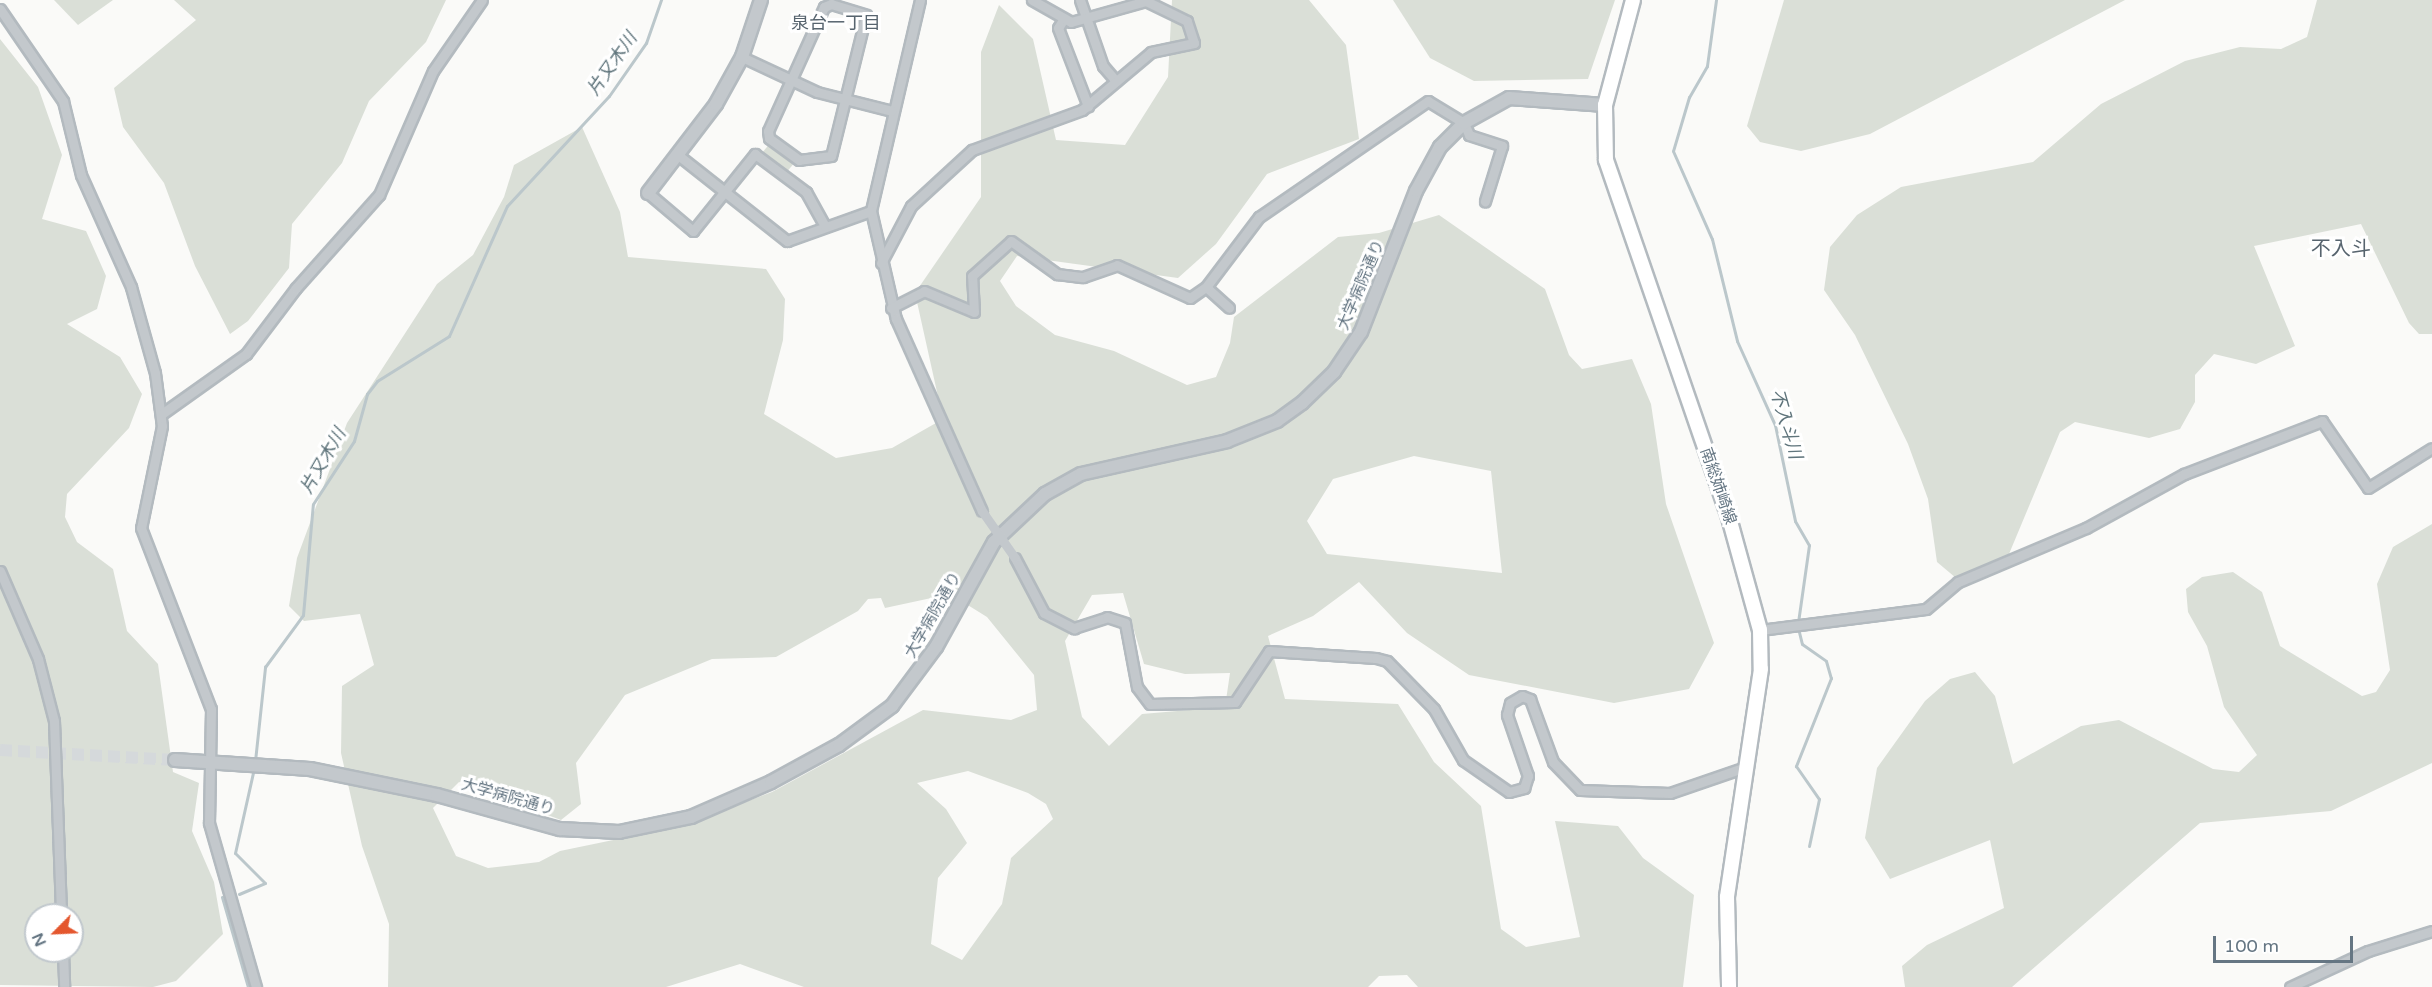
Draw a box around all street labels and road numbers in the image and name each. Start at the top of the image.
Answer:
street label: 大学病院通り [1333,237,1389,333]
street label: 南総姉崎線 [1696,445,1740,527]
street label: 大学病院通り [901,569,965,661]
street label: 大学病院通り [459,775,557,819]

